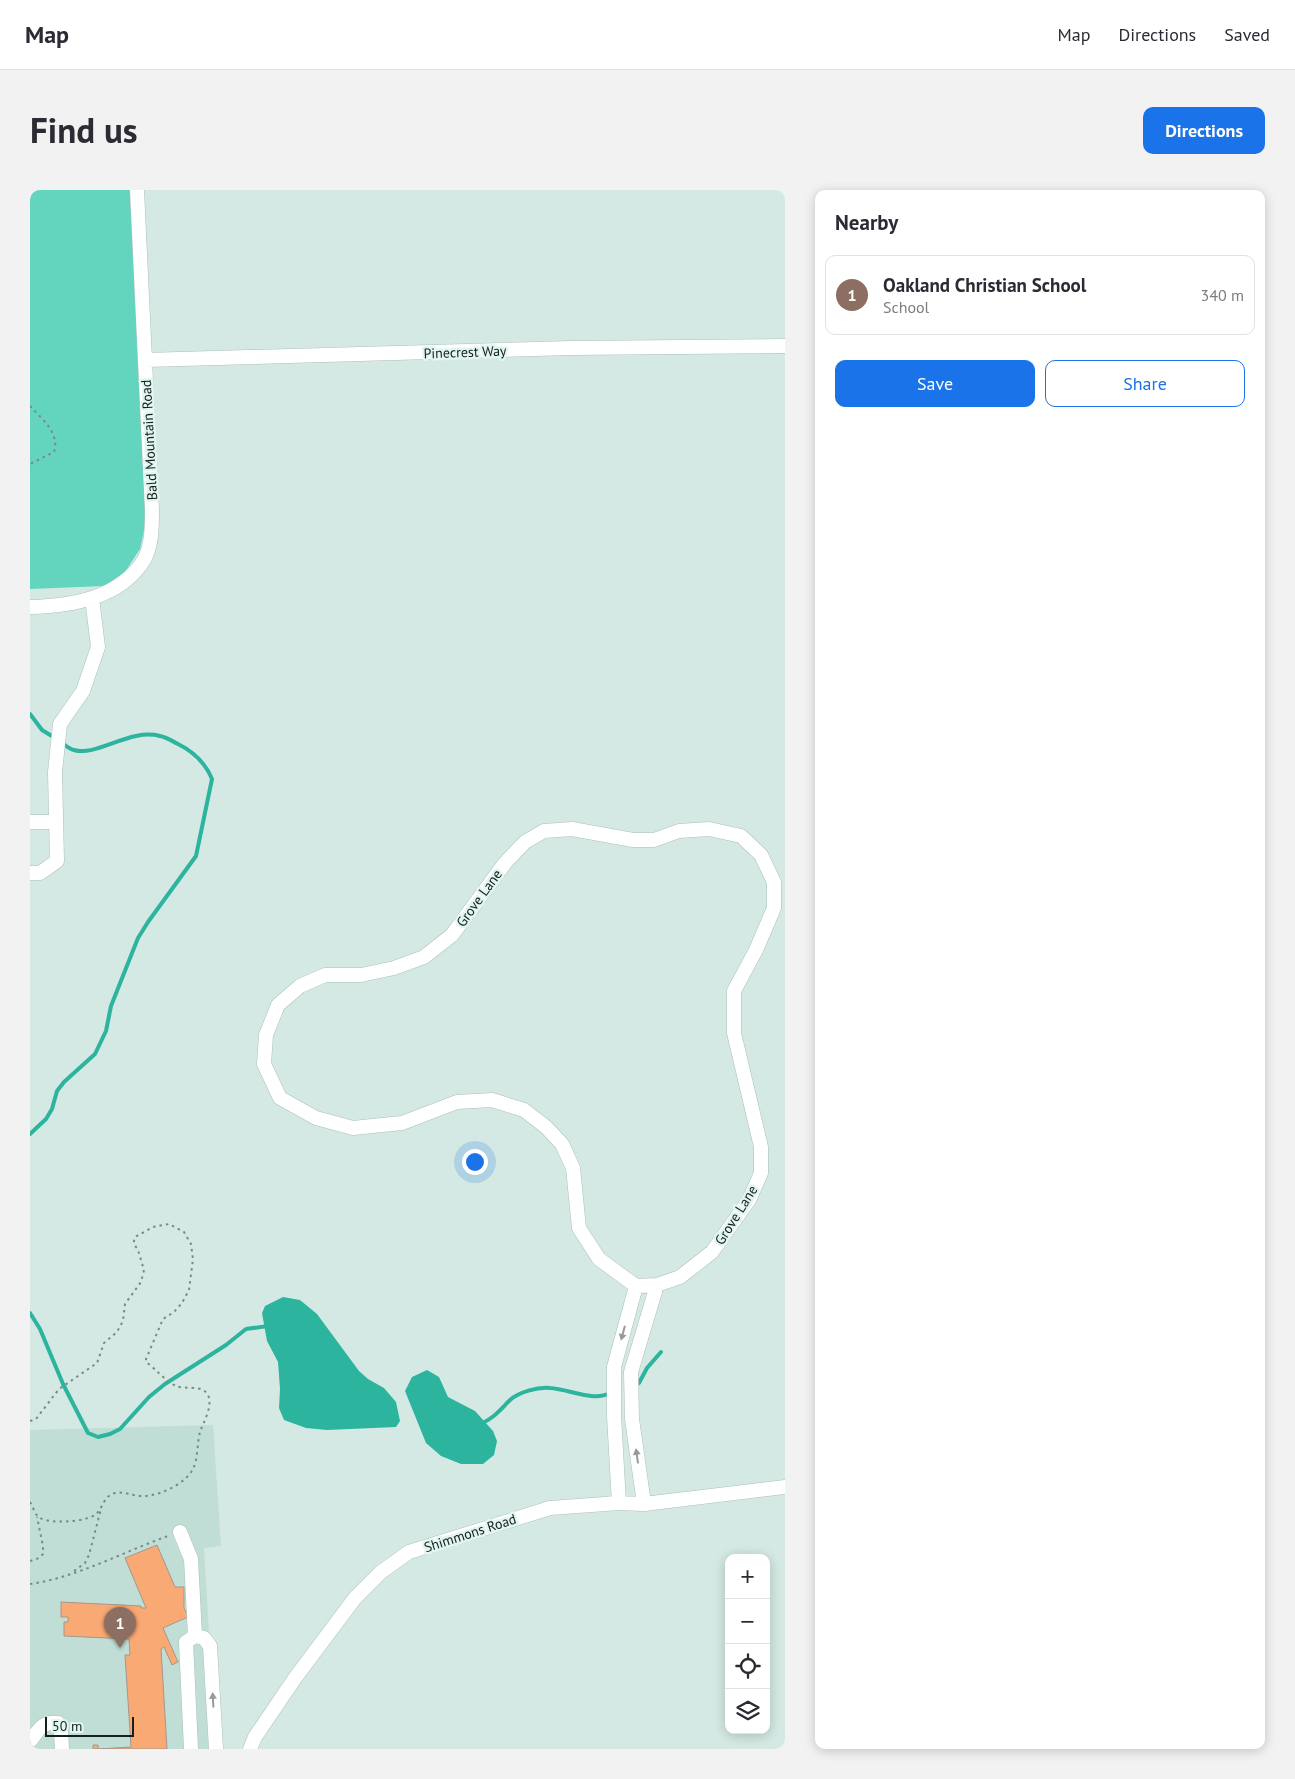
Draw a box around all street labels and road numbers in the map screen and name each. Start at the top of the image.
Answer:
street label: Pinecrest Way [423,342,507,362]
street label: Bald Mountain Road [137,379,161,501]
street label: Grove Lane [452,866,506,930]
street label: Grove Lane [711,1182,761,1248]
street label: Shimmons Road [422,1510,518,1556]

